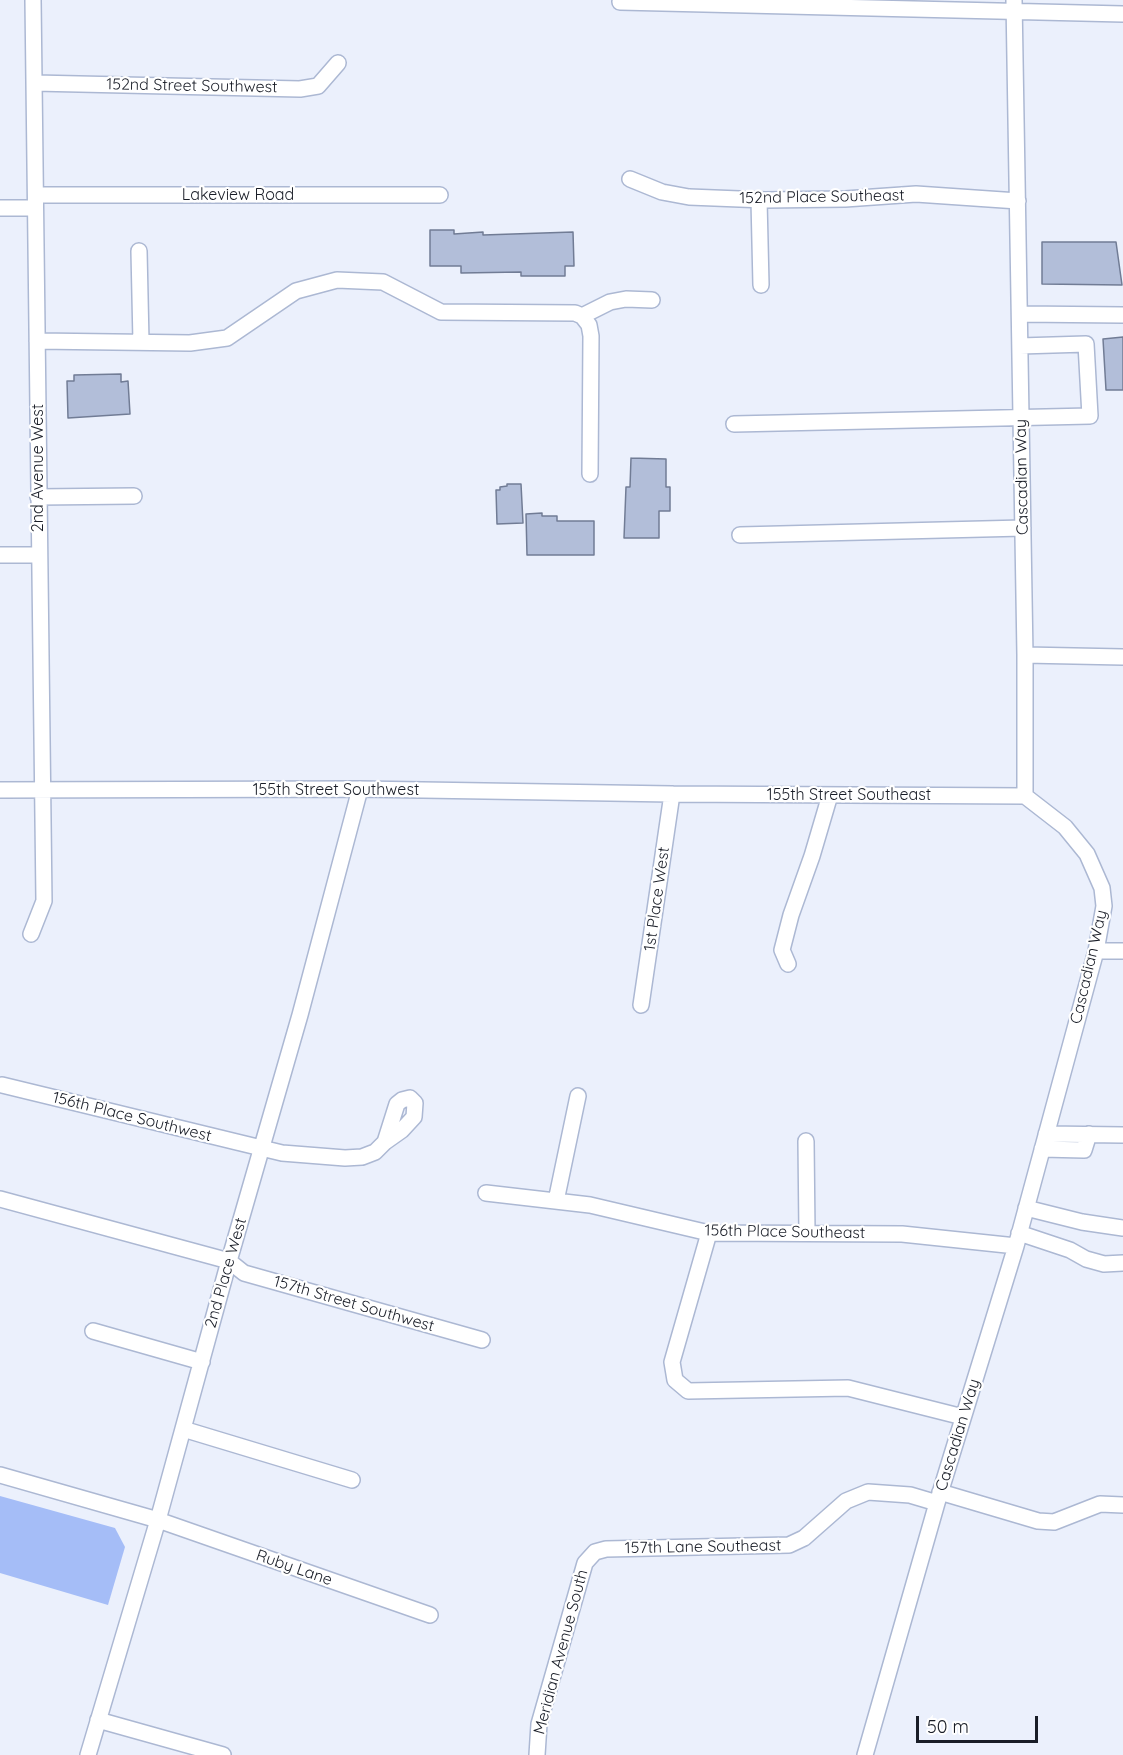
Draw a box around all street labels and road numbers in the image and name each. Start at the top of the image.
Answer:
street label: 152nd Street Southwest [106,75,278,97]
street label: Lakeview Road [182,185,294,205]
street label: 152nd Place Southeast [739,186,905,208]
street label: 2nd Avenue West [28,404,48,532]
street label: Cascadian Way [1011,419,1033,535]
street label: 155th Street Southwest [253,780,419,800]
street label: 155th Street Southeast [767,785,931,805]
street label: 1st Place West [640,846,674,952]
street label: Cascadian Way [1067,908,1111,1026]
street label: 156th Place Southwest [51,1088,213,1146]
street label: 2nd Place West [201,1216,251,1330]
street label: 156th Place Southeast [704,1221,866,1243]
street label: 157th Street Southwest [272,1272,436,1336]
street label: Cascadian Way [932,1377,984,1493]
street label: 157th Lane Southeast [625,1536,781,1558]
street label: Ruby Lane [253,1546,335,1590]
street label: Meridian Avenue South [530,1568,592,1736]

